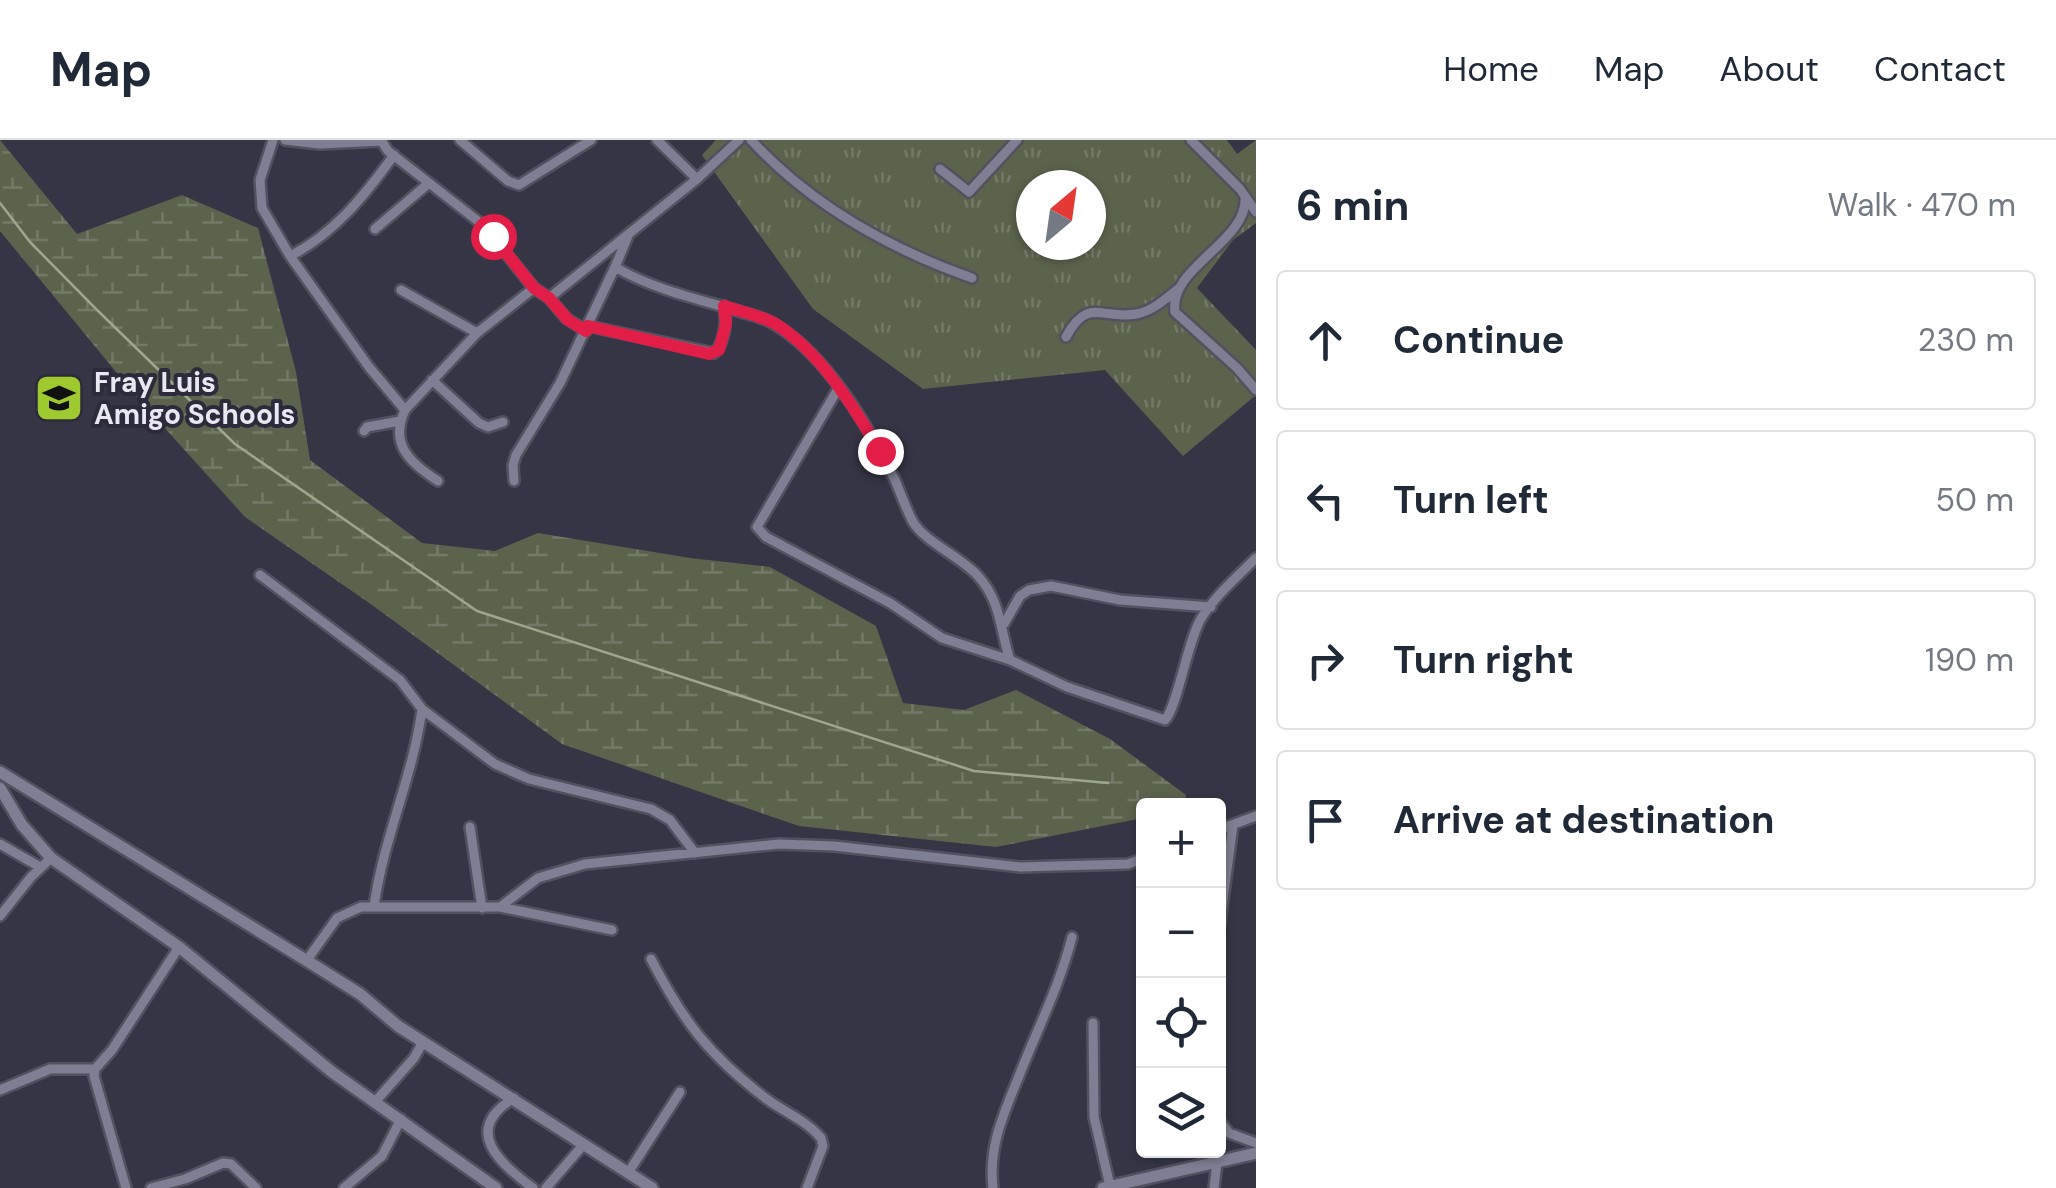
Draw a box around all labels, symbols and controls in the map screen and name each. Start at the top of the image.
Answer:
text: Map [50,38,152,101]
text: Home [1443,46,1539,92]
text: Map [1594,46,1664,92]
text: About [1719,46,1819,92]
text: Contact [1874,46,2006,92]
north arrow [1016,170,1106,260]
text: 6 min [1296,178,1409,233]
text: Walk · 470 m [1828,184,2016,226]
route start [471,214,517,260]
icon: ahead [1298,313,1353,368]
text: Continue [1393,315,1564,365]
text: 230 m [1918,319,2014,361]
place label: Fray Luis Amigo Schools [94,364,295,433]
school or university icon: Fray Luis Amigo Schools [33,372,85,424]
route end [858,429,904,475]
icon: left [1298,473,1353,528]
text: Turn left [1393,475,1549,525]
text: 50 m [1936,479,2014,521]
icon: right [1298,633,1353,688]
text: Turn right [1393,635,1574,685]
text: 190 m [1925,639,2014,681]
icon: arrive [1298,793,1353,848]
text: Arrive at destination [1393,795,1775,845]
map controls [1136,798,1226,1158]
button: + [1136,798,1226,888]
button: − [1136,888,1226,978]
button: locate [1136,978,1226,1068]
button: layers [1136,1068,1226,1158]

